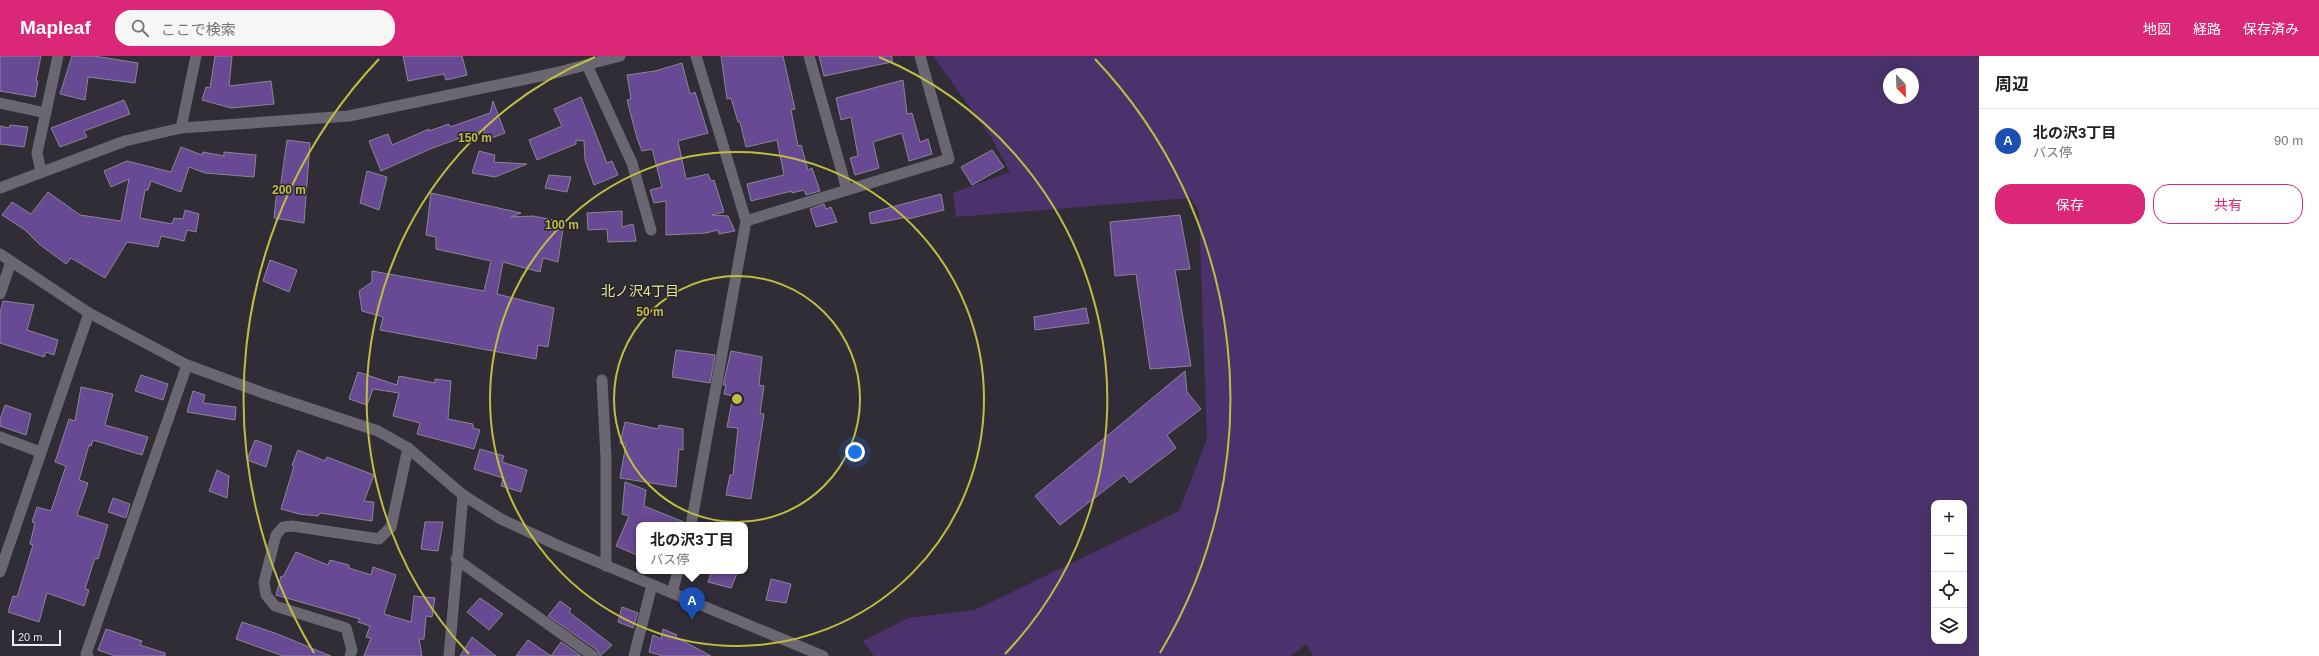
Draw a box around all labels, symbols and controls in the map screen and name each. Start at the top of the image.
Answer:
search box [115,10,395,46]
text: Mapleaf [20,17,91,38]
icon: search [129,17,151,39]
text: ここで検索 [161,21,236,38]
text: 地図 [2143,21,2171,37]
text: 経路 [2193,21,2221,37]
text: 保存済み [2243,21,2299,37]
north arrow [1883,68,1919,104]
text: 周辺 [1995,75,2029,94]
text: 北の沢3丁目 [2033,124,2116,141]
text: 150 m [458,131,492,145]
text: A [2003,133,2013,148]
text: 90 m [2274,133,2303,148]
text: バス停 [2033,145,2072,160]
text: 200 m [272,183,306,197]
button: 保存 [1995,184,2145,224]
button: 共有 [2153,184,2303,224]
text: 100 m [545,218,579,232]
district label: 北ノ沢4丁目 [601,283,679,299]
text: 50 m [636,305,664,319]
centre of rings [730,392,744,406]
your location [845,442,865,462]
map controls [1931,500,1967,644]
button: + [1931,500,1967,536]
popup [636,522,748,574]
text: 北の沢3丁目 [650,531,734,548]
button: − [1931,536,1967,572]
text: バス停 [650,552,689,567]
button: locate [1931,572,1967,608]
pin: A [679,587,705,620]
button: layers [1931,608,1967,644]
scale bar [12,628,61,647]
text: 20 m [18,631,42,643]

